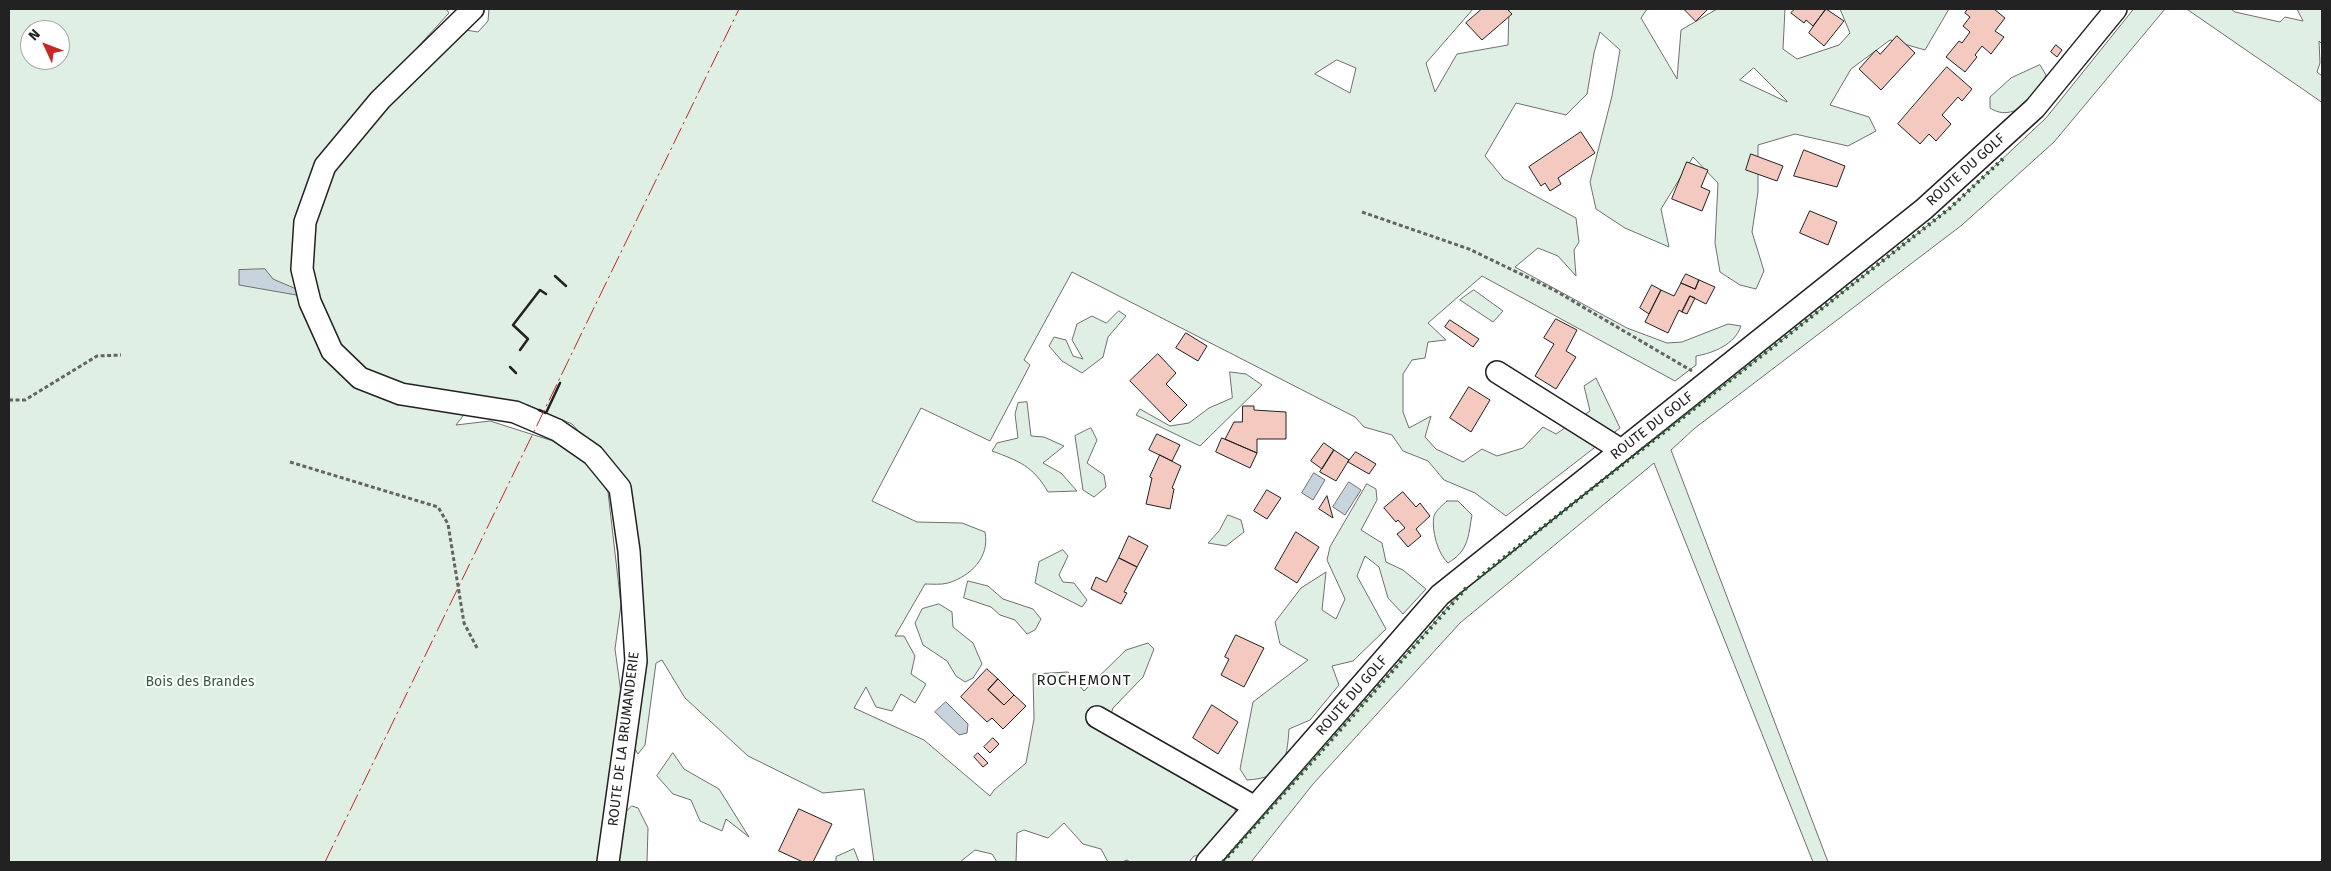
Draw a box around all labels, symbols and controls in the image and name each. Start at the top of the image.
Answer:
north arrow [20,20,70,70]
text: N [25,26,44,44]
street label: ROUTE DU GOLF [1923,130,2009,210]
street label: ROUTE DU GOLF [1607,389,1697,463]
street label: ROUTE DE LA BRUMANDERIE [605,651,643,827]
street label: ROUTE DU GOLF [1313,653,1391,739]
district label: ROCHEMONT [1035,672,1133,690]
park label: Bois des Brandes [146,674,254,690]

